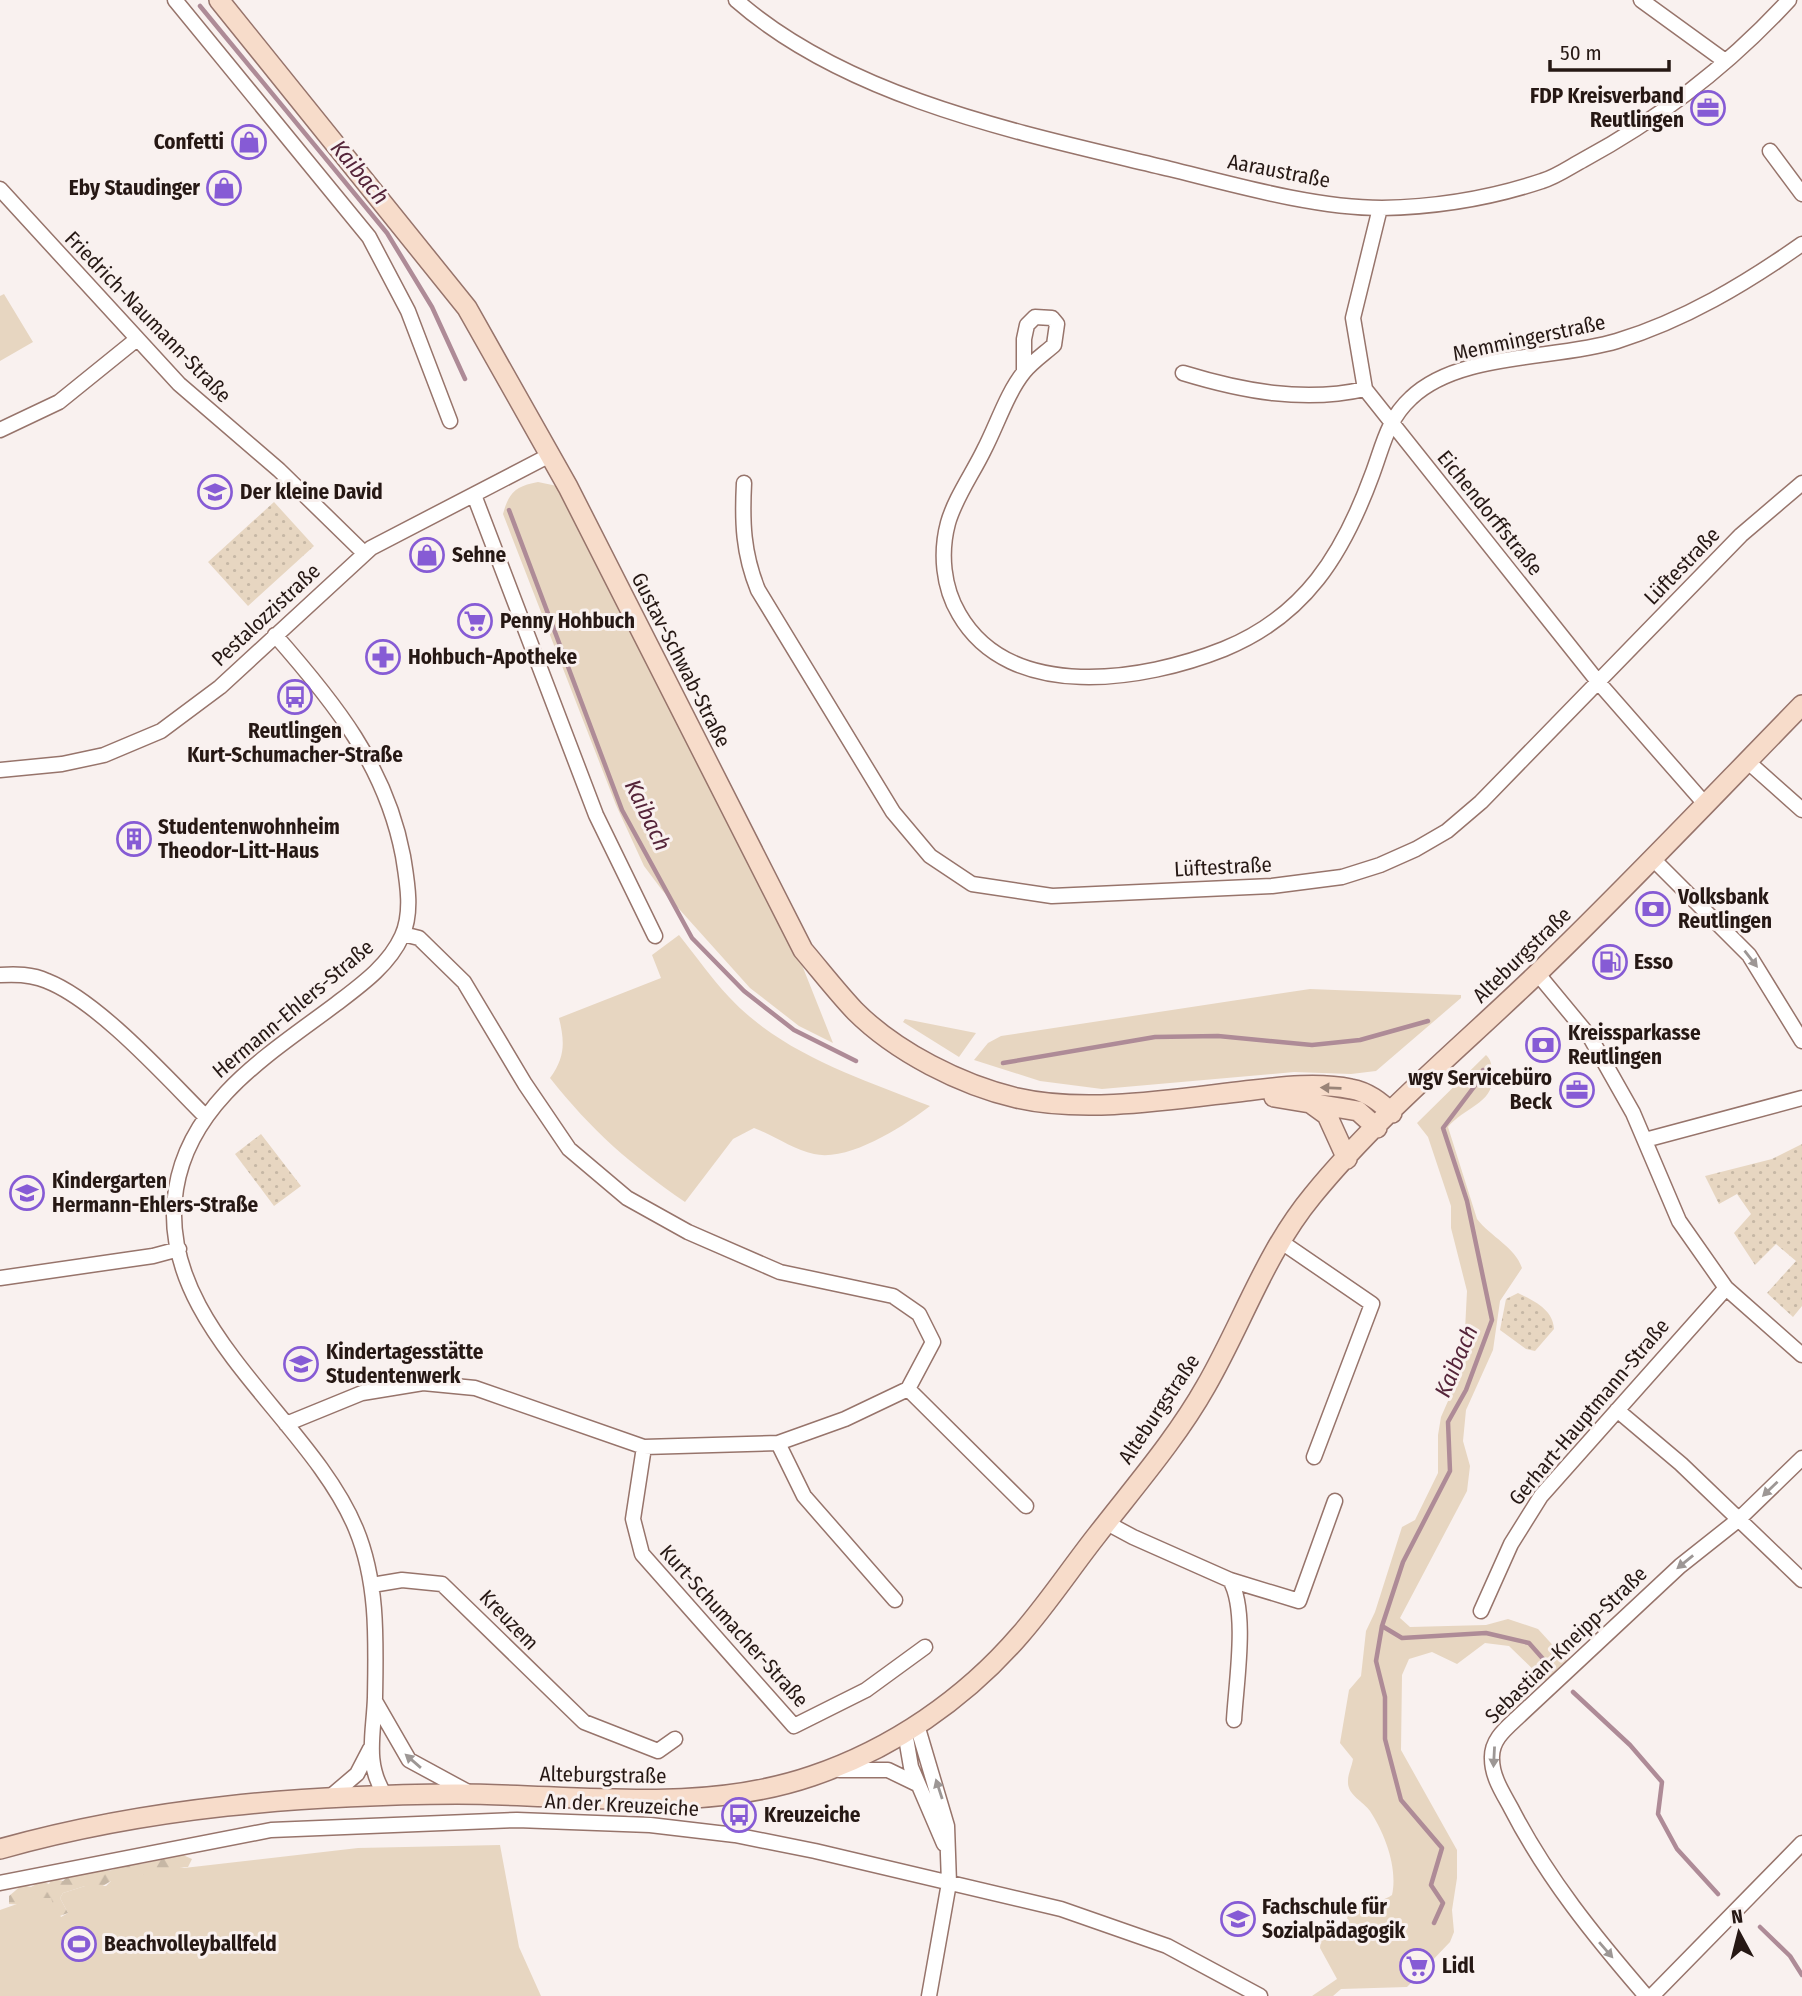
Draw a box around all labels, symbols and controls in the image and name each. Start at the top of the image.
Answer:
scale bar [1550,28,1669,72]
text: 50 m [1560,40,1602,66]
place label: FDP Kreisverband Reutlingen [1530,83,1684,133]
office icon: FDP Kreisverband Reutlingen [1689,89,1727,127]
shop icon: Confetti [230,123,268,161]
place label: Confetti [154,129,224,155]
water label: Kaibach [325,134,395,210]
street label: Aaraustraße [1226,148,1332,194]
shop icon: Eby Staudinger [205,169,243,207]
place label: Eby Staudinger [69,175,200,201]
street label: Friedrich-Naumann-Straße [59,226,237,408]
street label: Memmingerstraße [1450,309,1608,367]
street label: Eichendorffstraße [1432,445,1548,581]
school or university icon: Der kleine David [196,473,234,511]
place label: Der kleine David [240,479,383,505]
street label: Lüftestraße [1639,522,1725,610]
shop icon: Sehne [408,536,446,574]
place label: Sehne [452,542,507,568]
street label: Pestalozzistraße [206,558,326,672]
street label: Gustav-Schwab-Straße [626,568,736,752]
supermarket icon: Penny Hohbuch [456,602,494,640]
place label: Penny Hohbuch [500,608,635,634]
pharmacy icon: Hohbuch-Apotheke [364,638,402,676]
place label: Hohbuch-Apotheke [408,644,577,670]
bus stop icon: Reutlingen Kurt-Schumacher-Straße [276,678,314,716]
place label: Reutlingen Kurt-Schumacher-Straße [187,718,403,768]
water label: Kaibach [619,775,677,855]
place label: Studentenwohnheim Theodor-Litt-Haus [158,814,340,864]
building icon: Studentenwohnheim Theodor-Litt-Haus [115,820,153,858]
street label: Lüftestraße [1174,851,1272,883]
place label: Volksbank Reutlingen [1677,884,1772,934]
bank icon: Volksbank Reutlingen [1634,890,1672,928]
street label: Alteburgstraße [1467,902,1577,1008]
street label: Hermann-Ehlers-Straße [207,934,379,1084]
fuel station icon: Esso [1591,943,1629,981]
place label: Esso [1634,949,1673,975]
one-way arrow [1743,950,1758,968]
place label: Kreissparkasse Reutlingen [1568,1020,1701,1070]
bank icon: Kreissparkasse Reutlingen [1524,1026,1562,1064]
place label: wgv Servicebüro Beck [1408,1065,1552,1115]
office icon: wgv Servicebüro Beck [1558,1071,1596,1109]
one-way arrow [1320,1082,1342,1093]
place label: Kindergarten Hermann-Ehlers-Straße [52,1168,259,1218]
school or university icon: Kindergarten Hermann-Ehlers-Straße [8,1174,46,1212]
street label: Gerhart-Hauptmann-Straße [1503,1313,1675,1511]
water label: Kaibach [1428,1321,1484,1401]
place label: Kindertagesstätte Studentenwerk [326,1339,484,1389]
school or university icon: Kindertagesstätte Studentenwerk [282,1345,320,1383]
street label: Alteburgstraße [1113,1349,1205,1469]
one-way arrow [1762,1481,1779,1497]
street label: Kurt-Schumacher-Straße [654,1539,814,1713]
one-way arrow [1676,1555,1694,1570]
street label: Sebastian-Kneipp-Straße [1480,1561,1652,1729]
street label: Kreuzem [474,1584,544,1656]
one-way arrow [1488,1746,1499,1768]
one-way arrow [404,1753,422,1769]
street label: Alteburgstraße [539,1761,667,1789]
one-way arrow [933,1779,943,1800]
street label: An der Kreuzeiche [544,1788,700,1822]
bus stop icon: Kreuzeiche [720,1796,758,1834]
place label: Kreuzeiche [764,1802,861,1828]
place label: Fachschule für Sozialpädagogik [1262,1894,1406,1944]
north arrow [1704,1898,1774,1968]
school or university icon: Fachschule für Sozialpädagogik [1219,1900,1257,1938]
text: N [1730,1905,1744,1929]
sports icon: Beachvolleyballfeld [60,1925,98,1963]
place label: Beachvolleyballfeld [104,1931,277,1957]
one-way arrow [1598,1942,1613,1959]
supermarket icon: Lidl [1398,1947,1436,1985]
place label: Lidl [1442,1953,1475,1979]

